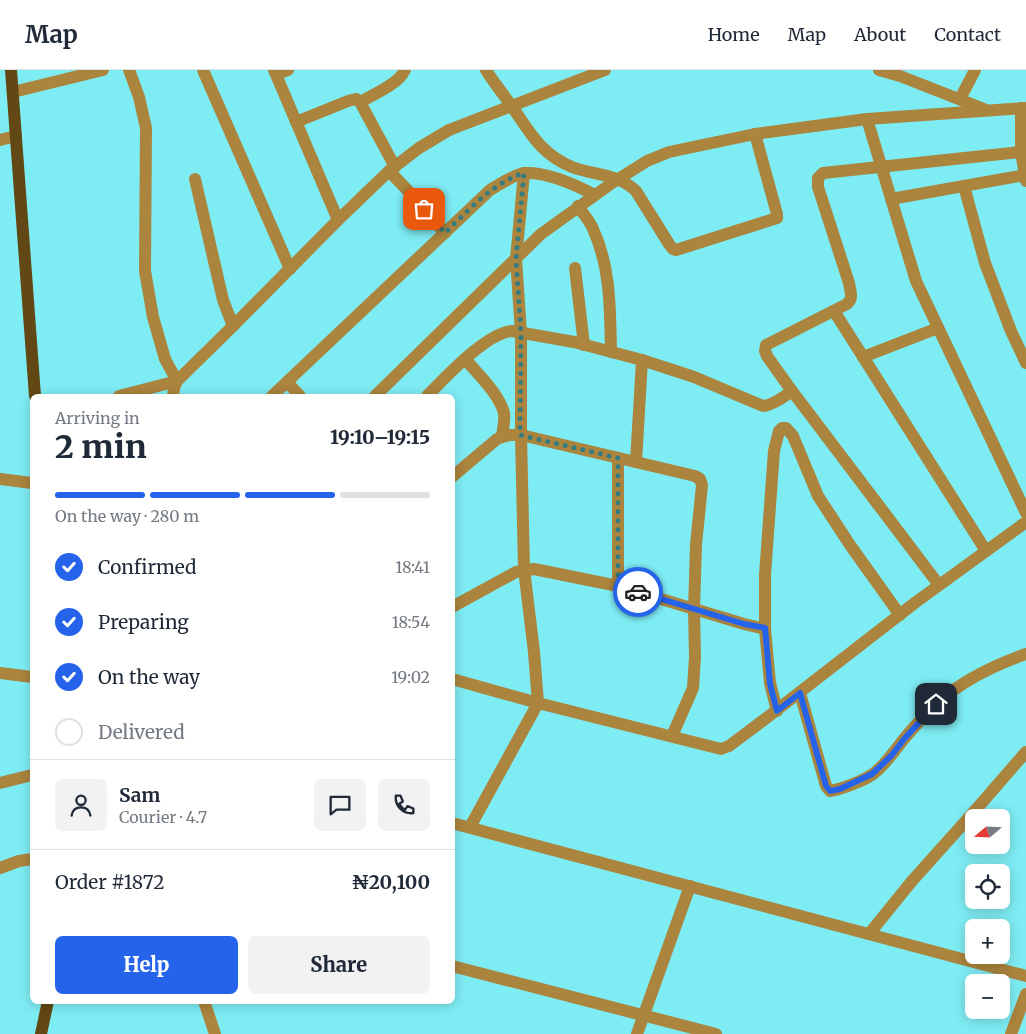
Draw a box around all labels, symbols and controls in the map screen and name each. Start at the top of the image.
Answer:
text: Map [25,19,78,50]
text: Home [708,23,760,46]
text: Map [788,23,826,46]
text: About [854,23,906,46]
text: Contact [934,23,1001,46]
pin [403,188,445,230]
icon: bag [410,195,438,223]
text: Arriving in [55,408,140,428]
text: 19:10–19:15 [330,425,430,449]
text: 2 min [55,427,147,467]
text: On the way · 280 m [55,506,199,526]
icon: check [55,553,83,581]
text: Confirmed [98,555,196,579]
text: 18:41 [395,557,430,577]
courier [613,567,663,617]
icon: car [624,578,652,606]
icon: check [55,608,83,636]
text: Preparing [98,610,189,634]
text: 18:54 [392,612,430,632]
icon: check [55,663,83,691]
text: On the way [98,665,200,689]
text: 19:02 [391,667,430,687]
pin [915,683,957,725]
icon: home [922,690,950,718]
text: Delivered [98,720,185,744]
button: person [55,779,107,831]
button: chat [314,779,366,831]
button: phone [378,779,430,831]
text: Sam [119,783,160,807]
text: Courier · 4.7 [119,807,207,827]
north arrow [965,809,1010,854]
map controls [965,809,1010,1019]
button: locate [965,864,1010,909]
text: Order #1872 [55,870,165,894]
text: ₦20,100 [351,870,430,894]
button: + [965,919,1010,964]
button: Help [55,936,238,994]
button: Share [248,936,430,994]
button: − [965,974,1010,1019]

